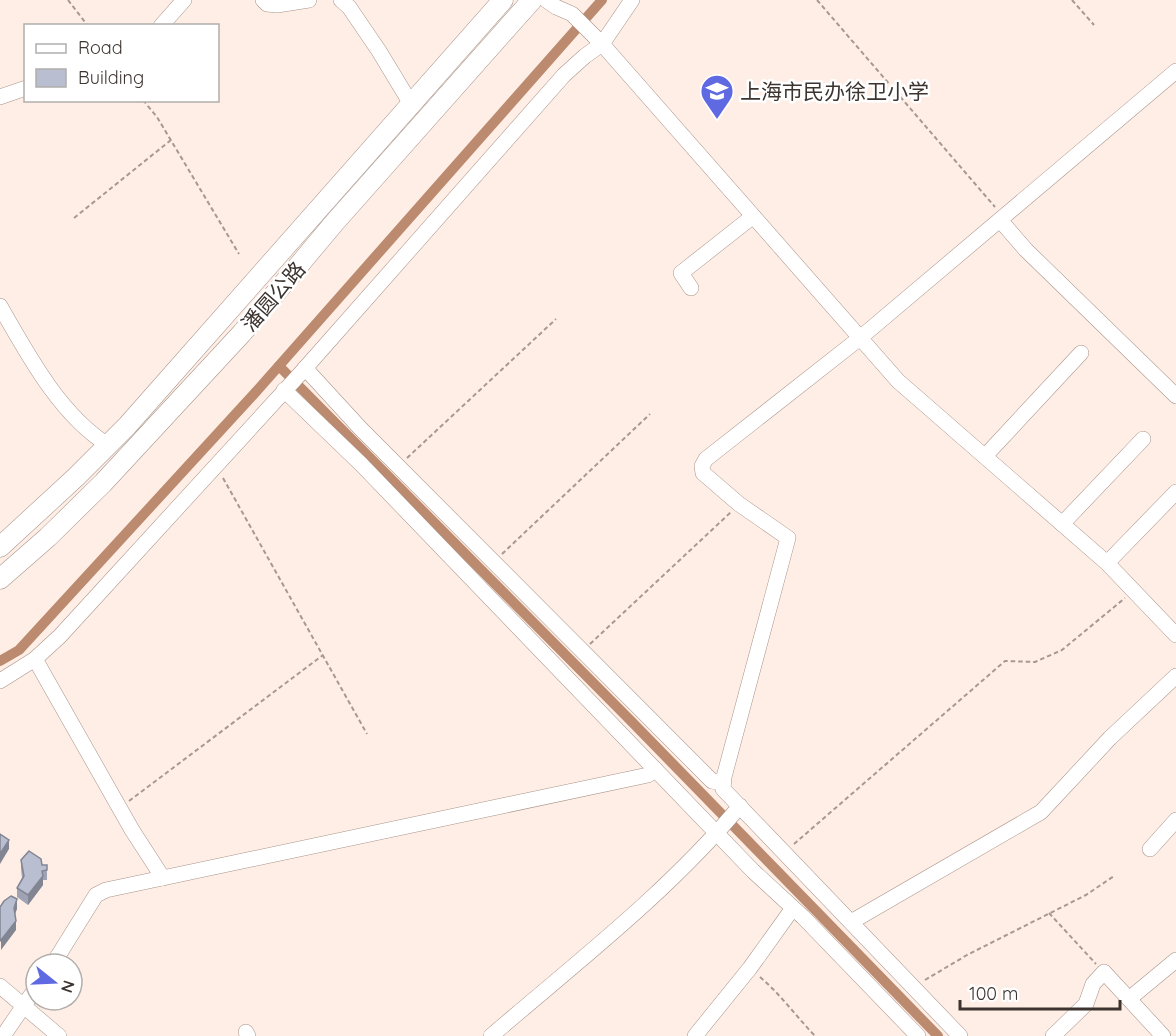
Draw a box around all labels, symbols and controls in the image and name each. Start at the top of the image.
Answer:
legend [24,24,219,102]
text: Road [78,36,123,59]
text: Building [78,66,144,89]
school or university icon: 上海市民办徐卫小学 [699,73,735,120]
place label: 上海市民办徐卫小学 [740,78,929,104]
street label: 潘圆公路 [236,256,310,336]
north arrow [24,952,84,1012]
scale bar [960,973,1120,1011]
text: N [57,978,80,995]
text: 100 m [969,982,1018,1005]

